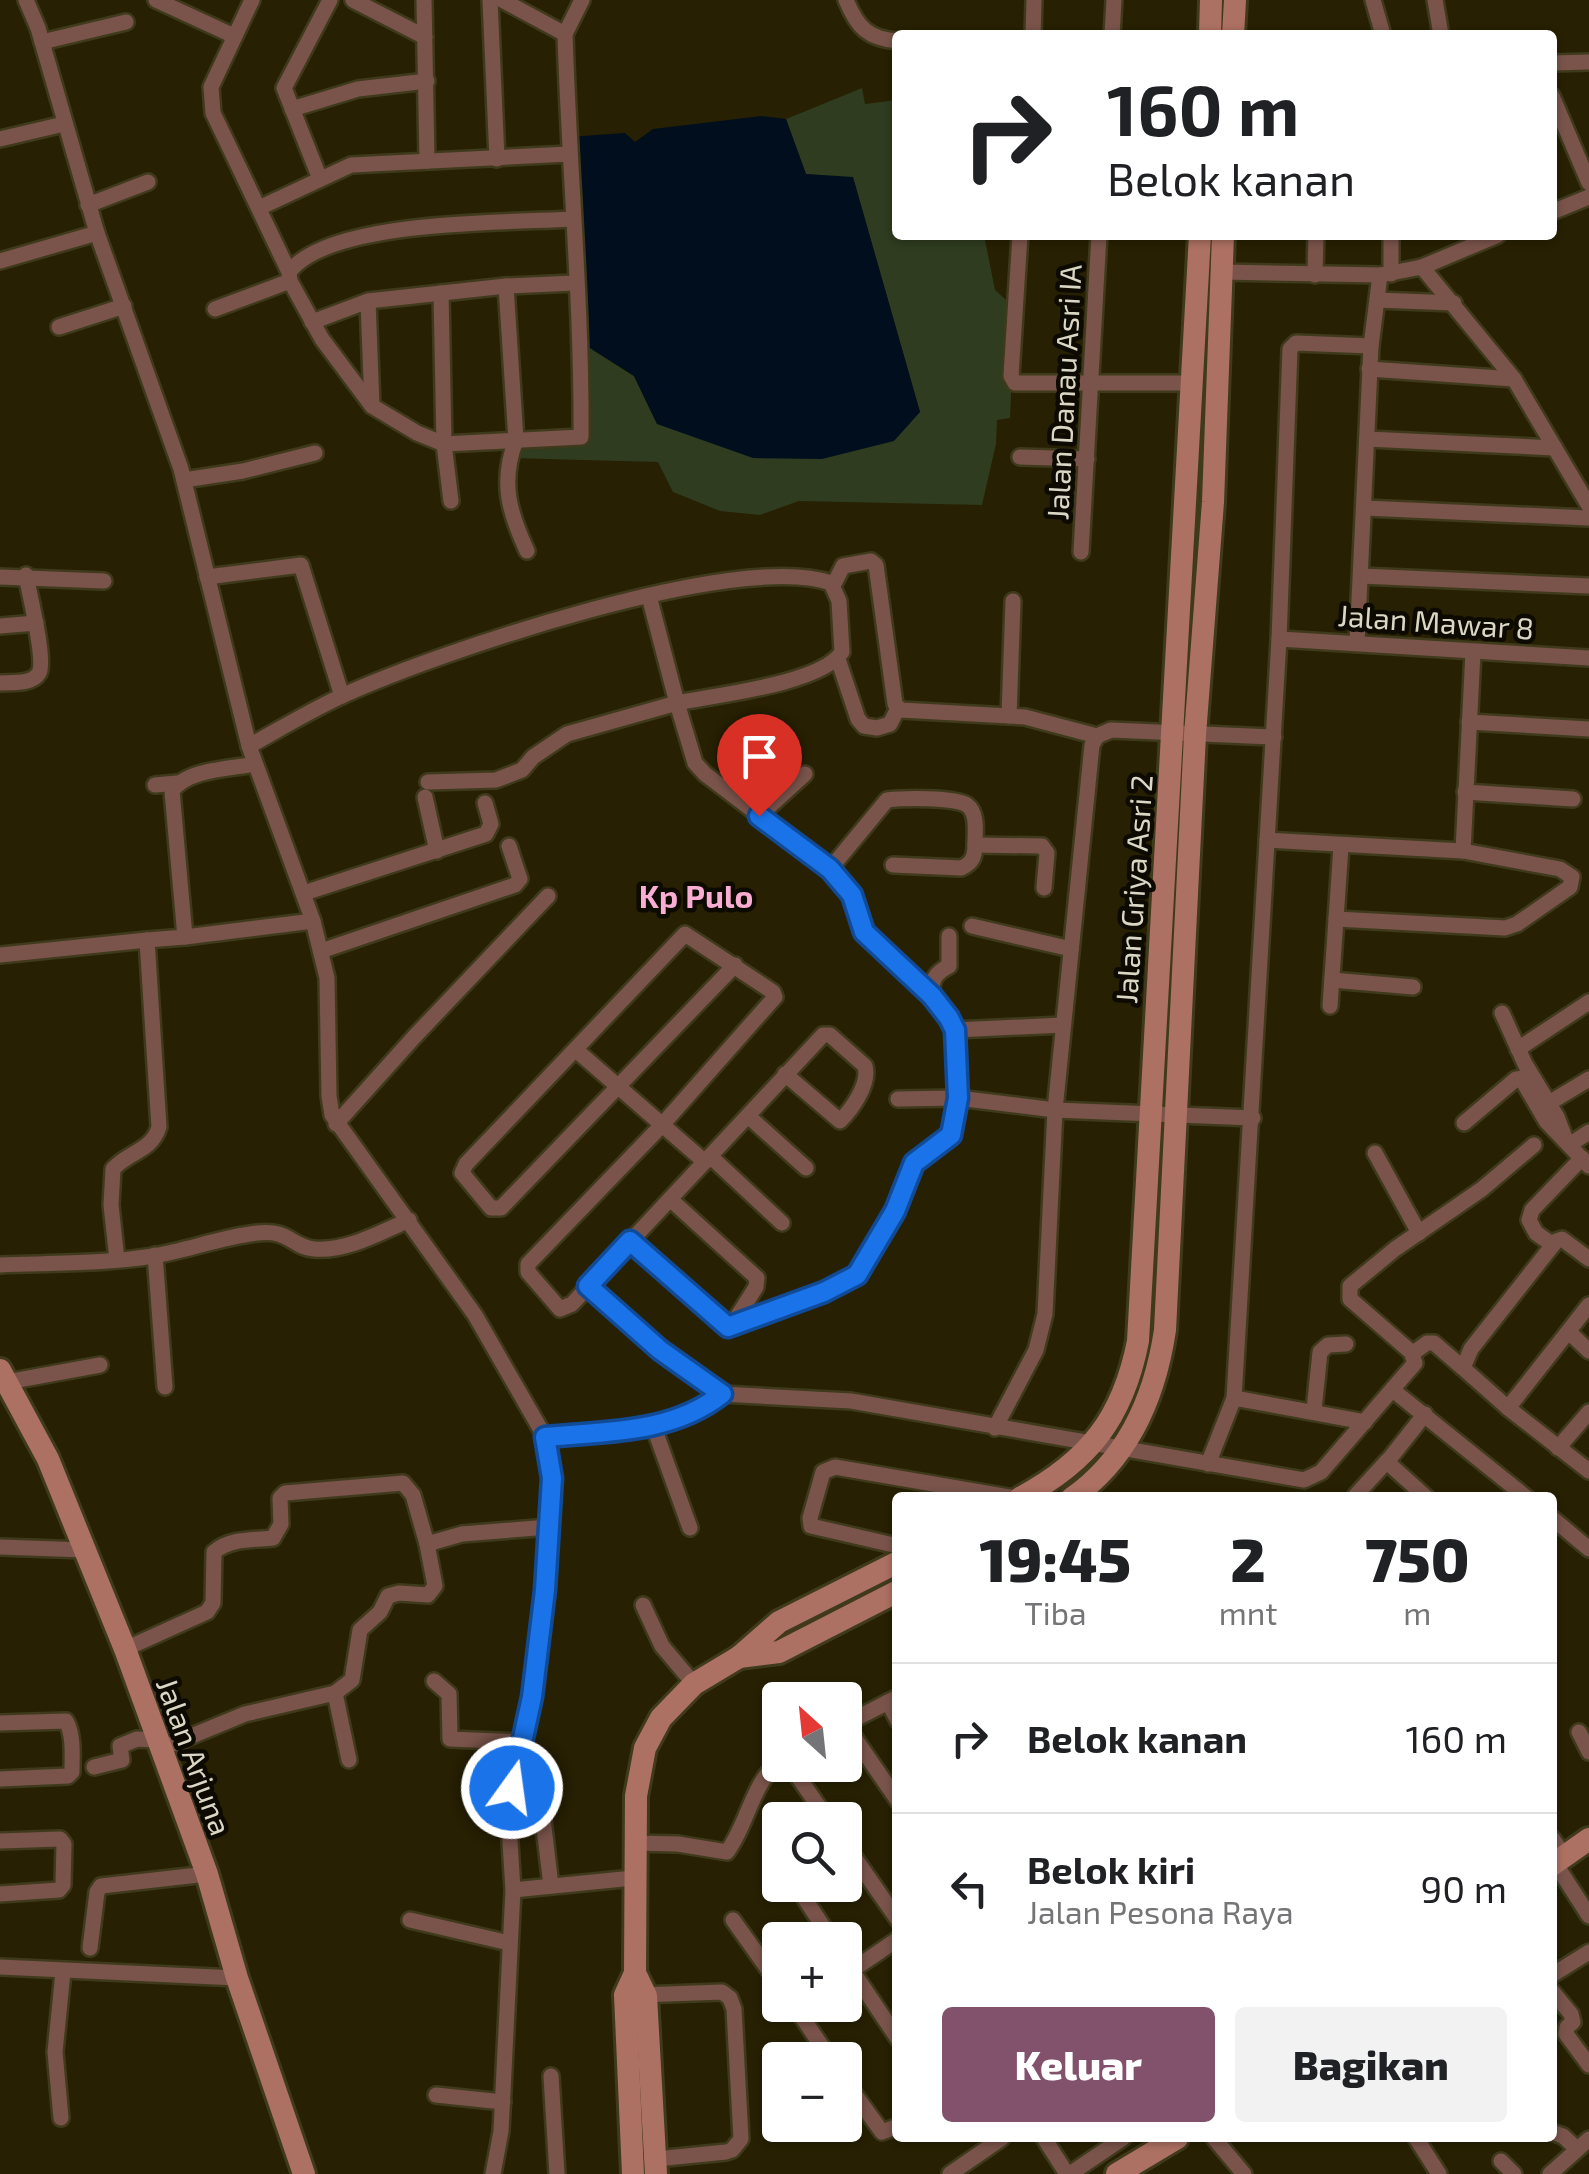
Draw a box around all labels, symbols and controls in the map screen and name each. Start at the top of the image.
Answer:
text: 160 m [1107,66,1300,150]
icon: right [942,70,1072,200]
text: Belok kanan [1107,151,1355,205]
street label: Jalan Danau Asri IA [1038,263,1088,521]
street label: Jalan Mawar 8 [1337,596,1535,646]
pin [717,714,802,817]
icon: arrive [732,729,787,784]
street label: Jalan Griya Asri 2 [1107,773,1159,1005]
district label: Kp Pulo [639,876,753,914]
text: 19:45 [979,1522,1131,1594]
text: 2 [1230,1522,1266,1594]
text: 750 [1365,1522,1470,1594]
text: Tiba [1024,1593,1087,1631]
text: mnt [1219,1593,1277,1631]
text: m [1403,1593,1431,1631]
street label: Jalan Arjuna [150,1672,240,1840]
north arrow [762,1682,862,1782]
map controls [762,1682,862,2142]
icon: right [942,1711,997,1766]
text: Belok kanan [1027,1715,1247,1761]
text: 160 m [1405,1715,1507,1761]
position arrow [460,1736,564,1840]
button: search [762,1802,862,1902]
text: Belok kiri [1027,1846,1195,1892]
icon: left [942,1861,997,1916]
text: 90 m [1421,1865,1507,1911]
text: Jalan Pesona Raya [1027,1892,1294,1930]
button: + [762,1922,862,2022]
button: Keluar [942,2007,1215,2122]
button: Bagikan [1235,2007,1507,2122]
button: − [762,2042,862,2142]

